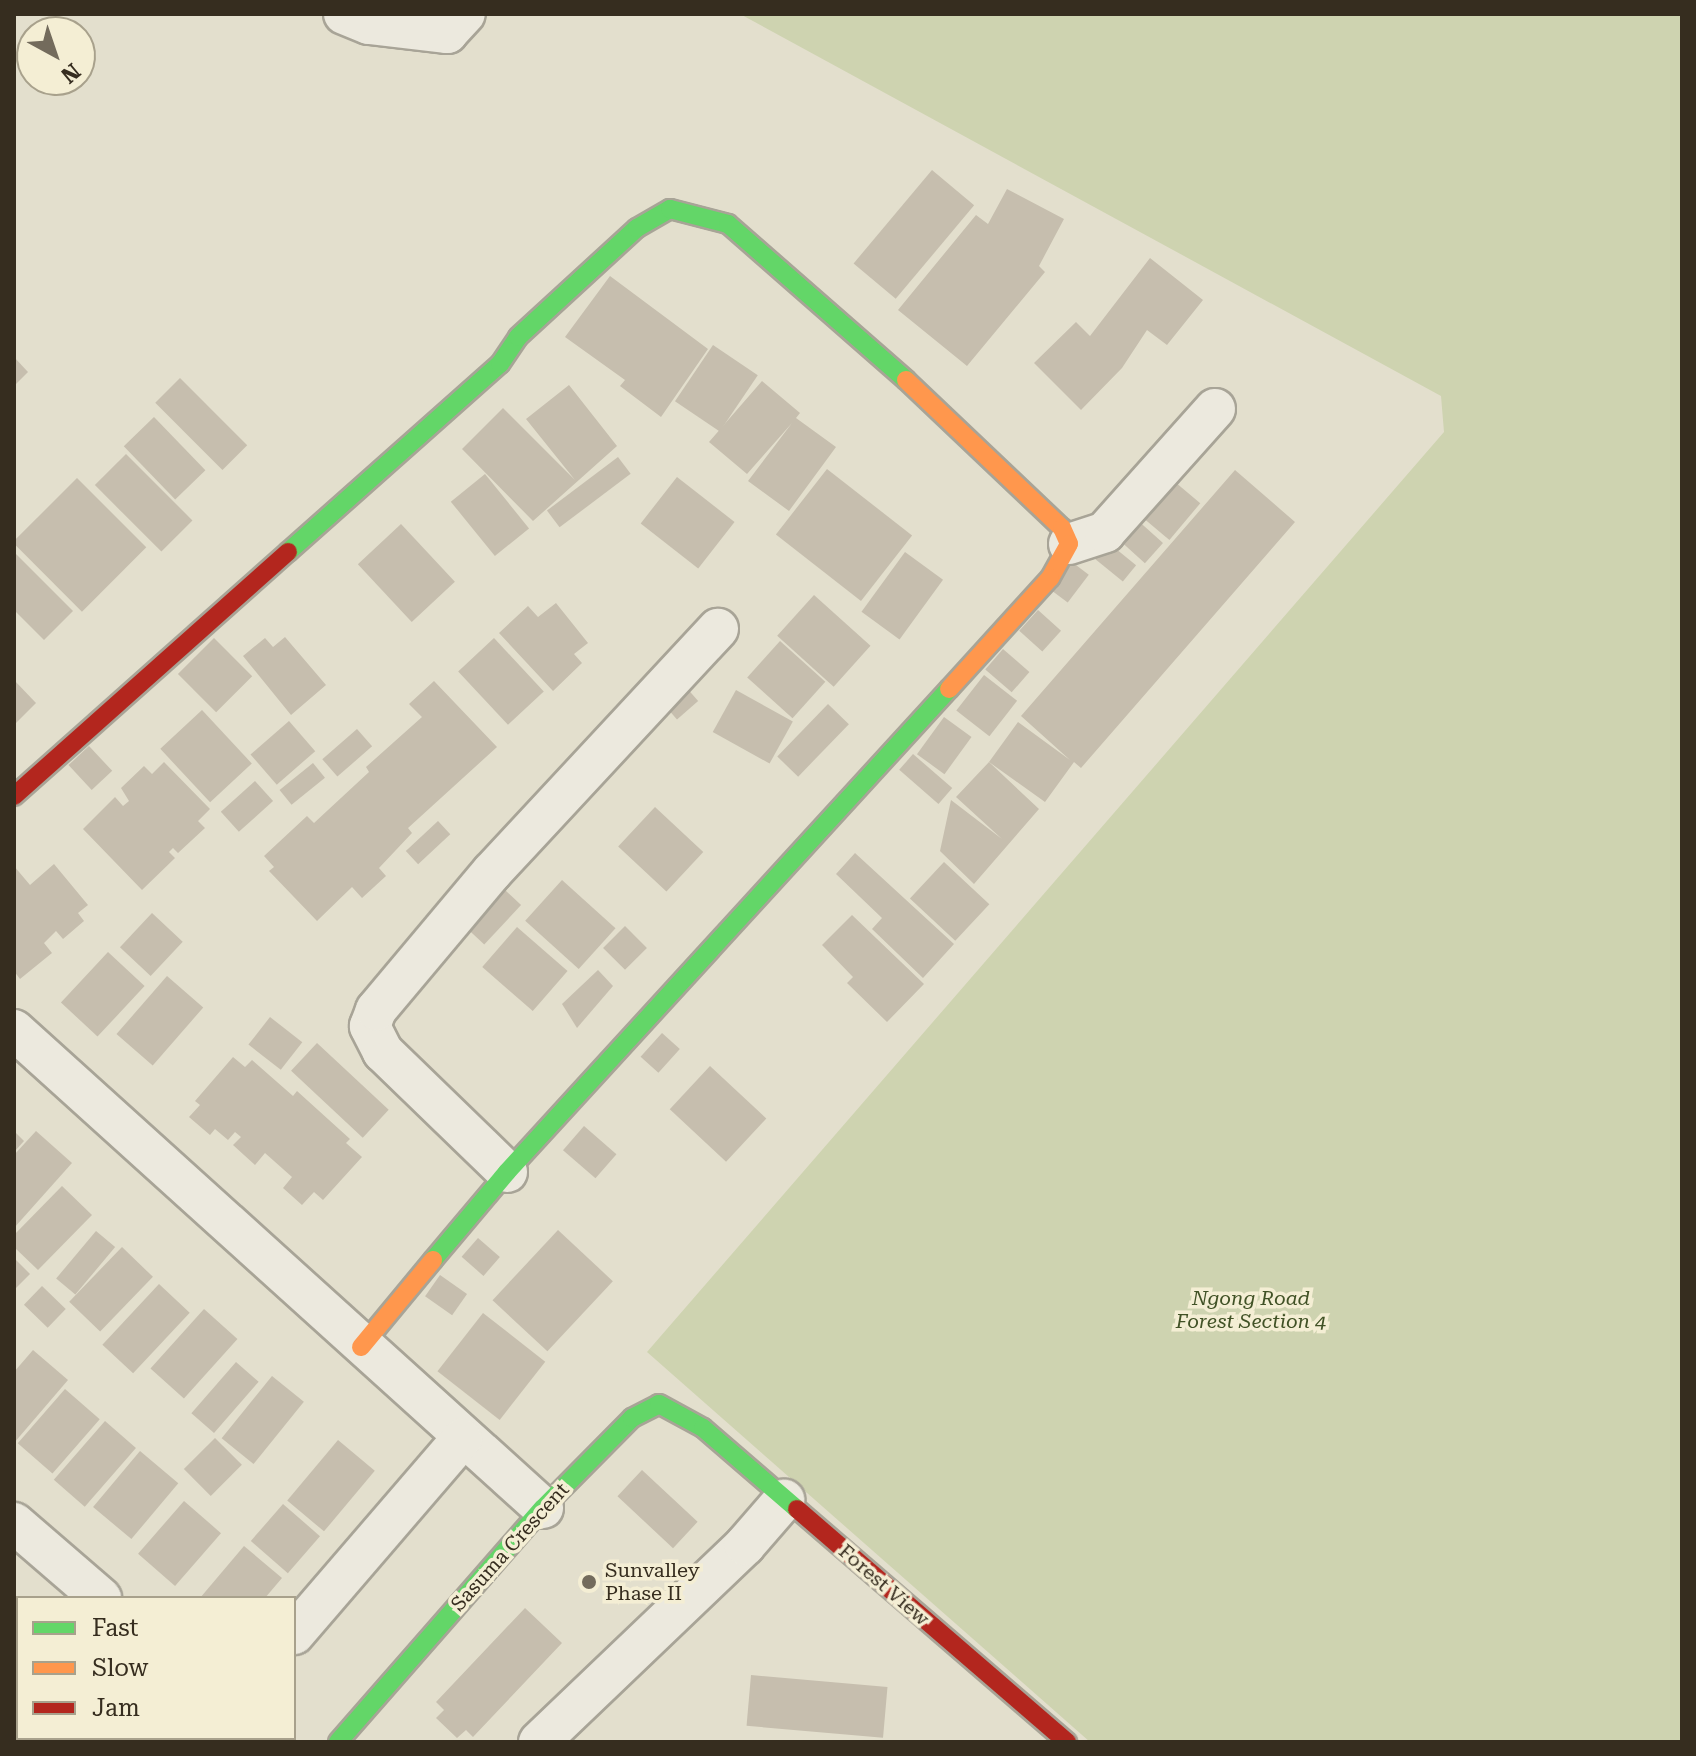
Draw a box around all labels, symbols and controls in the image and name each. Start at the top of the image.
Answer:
north arrow [16,16,96,96]
text: N [56,58,85,88]
park label: Ngong Road Forest Section 4 [1176,1287,1326,1334]
street label: Sasuma Crescent [446,1478,574,1616]
street label: Forest View [834,1539,934,1631]
place label: Sunvalley Phase II [605,1558,700,1605]
marker: Sunvalley Phase II [580,1573,598,1591]
legend [16,1596,296,1740]
text: Fast [92,1614,139,1642]
text: Slow [92,1654,148,1682]
text: Jam [92,1694,140,1722]

